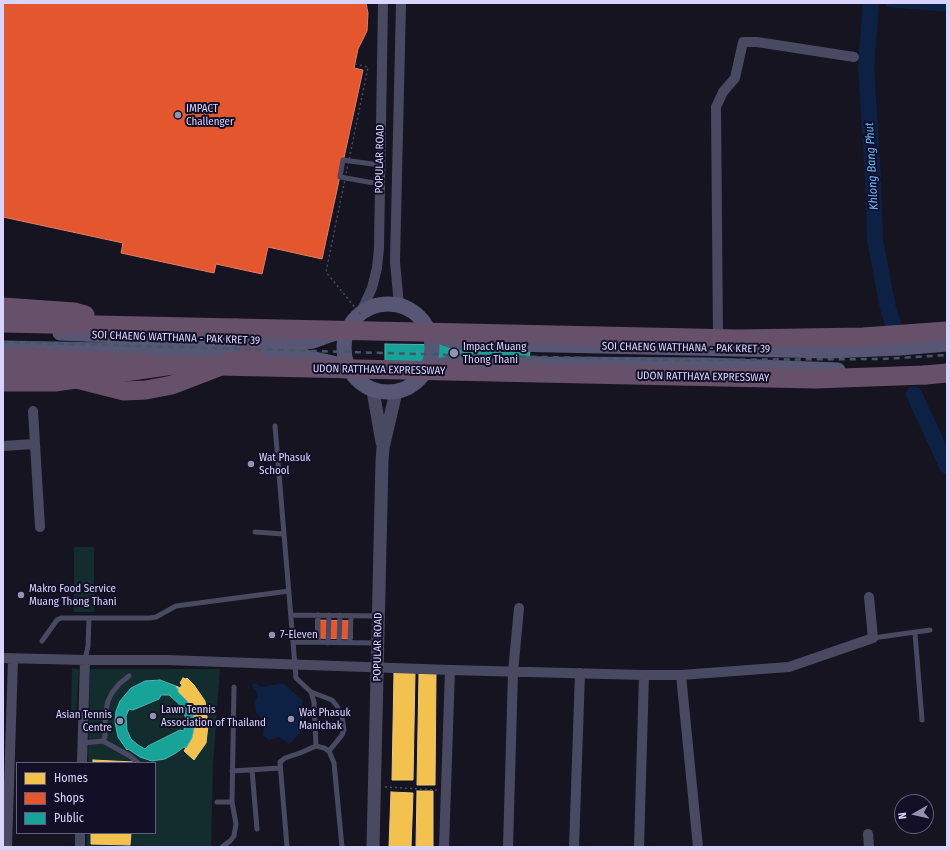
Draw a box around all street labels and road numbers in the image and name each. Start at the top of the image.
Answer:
street label: POPULAR ROAD [373,124,387,194]
street label: SOI CHAENG WATTHANA - PAK KRET 39 [92,328,260,348]
street label: SOI CHAENG WATTHANA - PAK KRET 39 [602,340,770,356]
street label: UDON RATTHAYA EXPRESSWAY [313,362,445,378]
street label: UDON RATTHAYA EXPRESSWAY [637,369,769,385]
street label: POPULAR ROAD [371,612,385,682]

